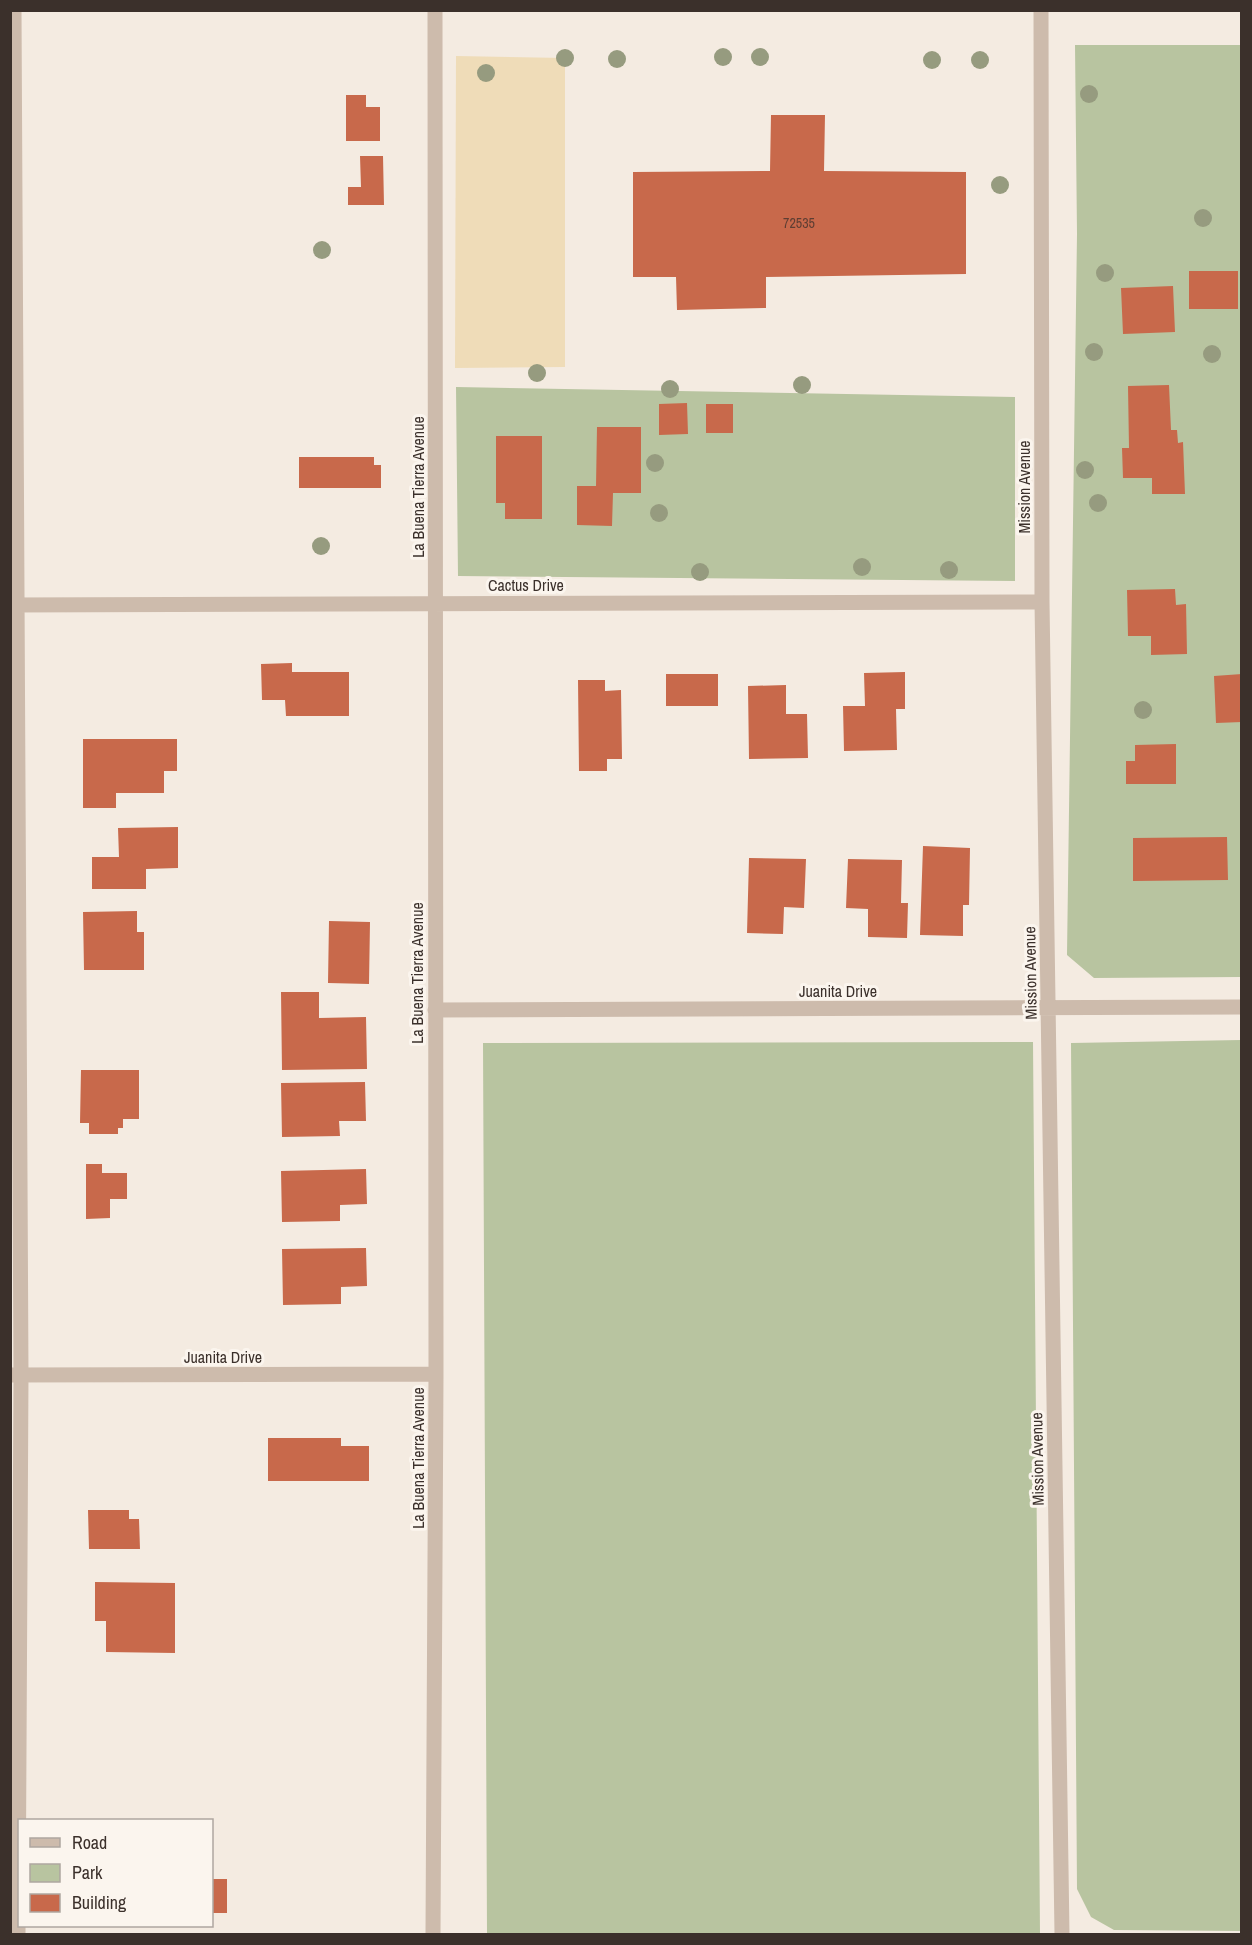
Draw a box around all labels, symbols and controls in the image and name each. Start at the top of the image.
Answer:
house number: 72535 [783,214,815,232]
street label: La Buena Tierra Avenue [407,416,429,558]
street label: Mission Avenue [1013,440,1035,534]
street label: Cactus Drive [488,574,564,596]
street label: La Buena Tierra Avenue [406,902,428,1044]
street label: Mission Avenue [1018,926,1042,1020]
street label: Juanita Drive [799,980,877,1002]
street label: Juanita Drive [184,1346,262,1368]
street label: La Buena Tierra Avenue [407,1387,429,1529]
street label: Mission Avenue [1025,1412,1049,1506]
legend [18,1819,213,1927]
text: Road [72,1830,107,1855]
text: Park [72,1860,103,1885]
text: Building [72,1890,127,1915]

